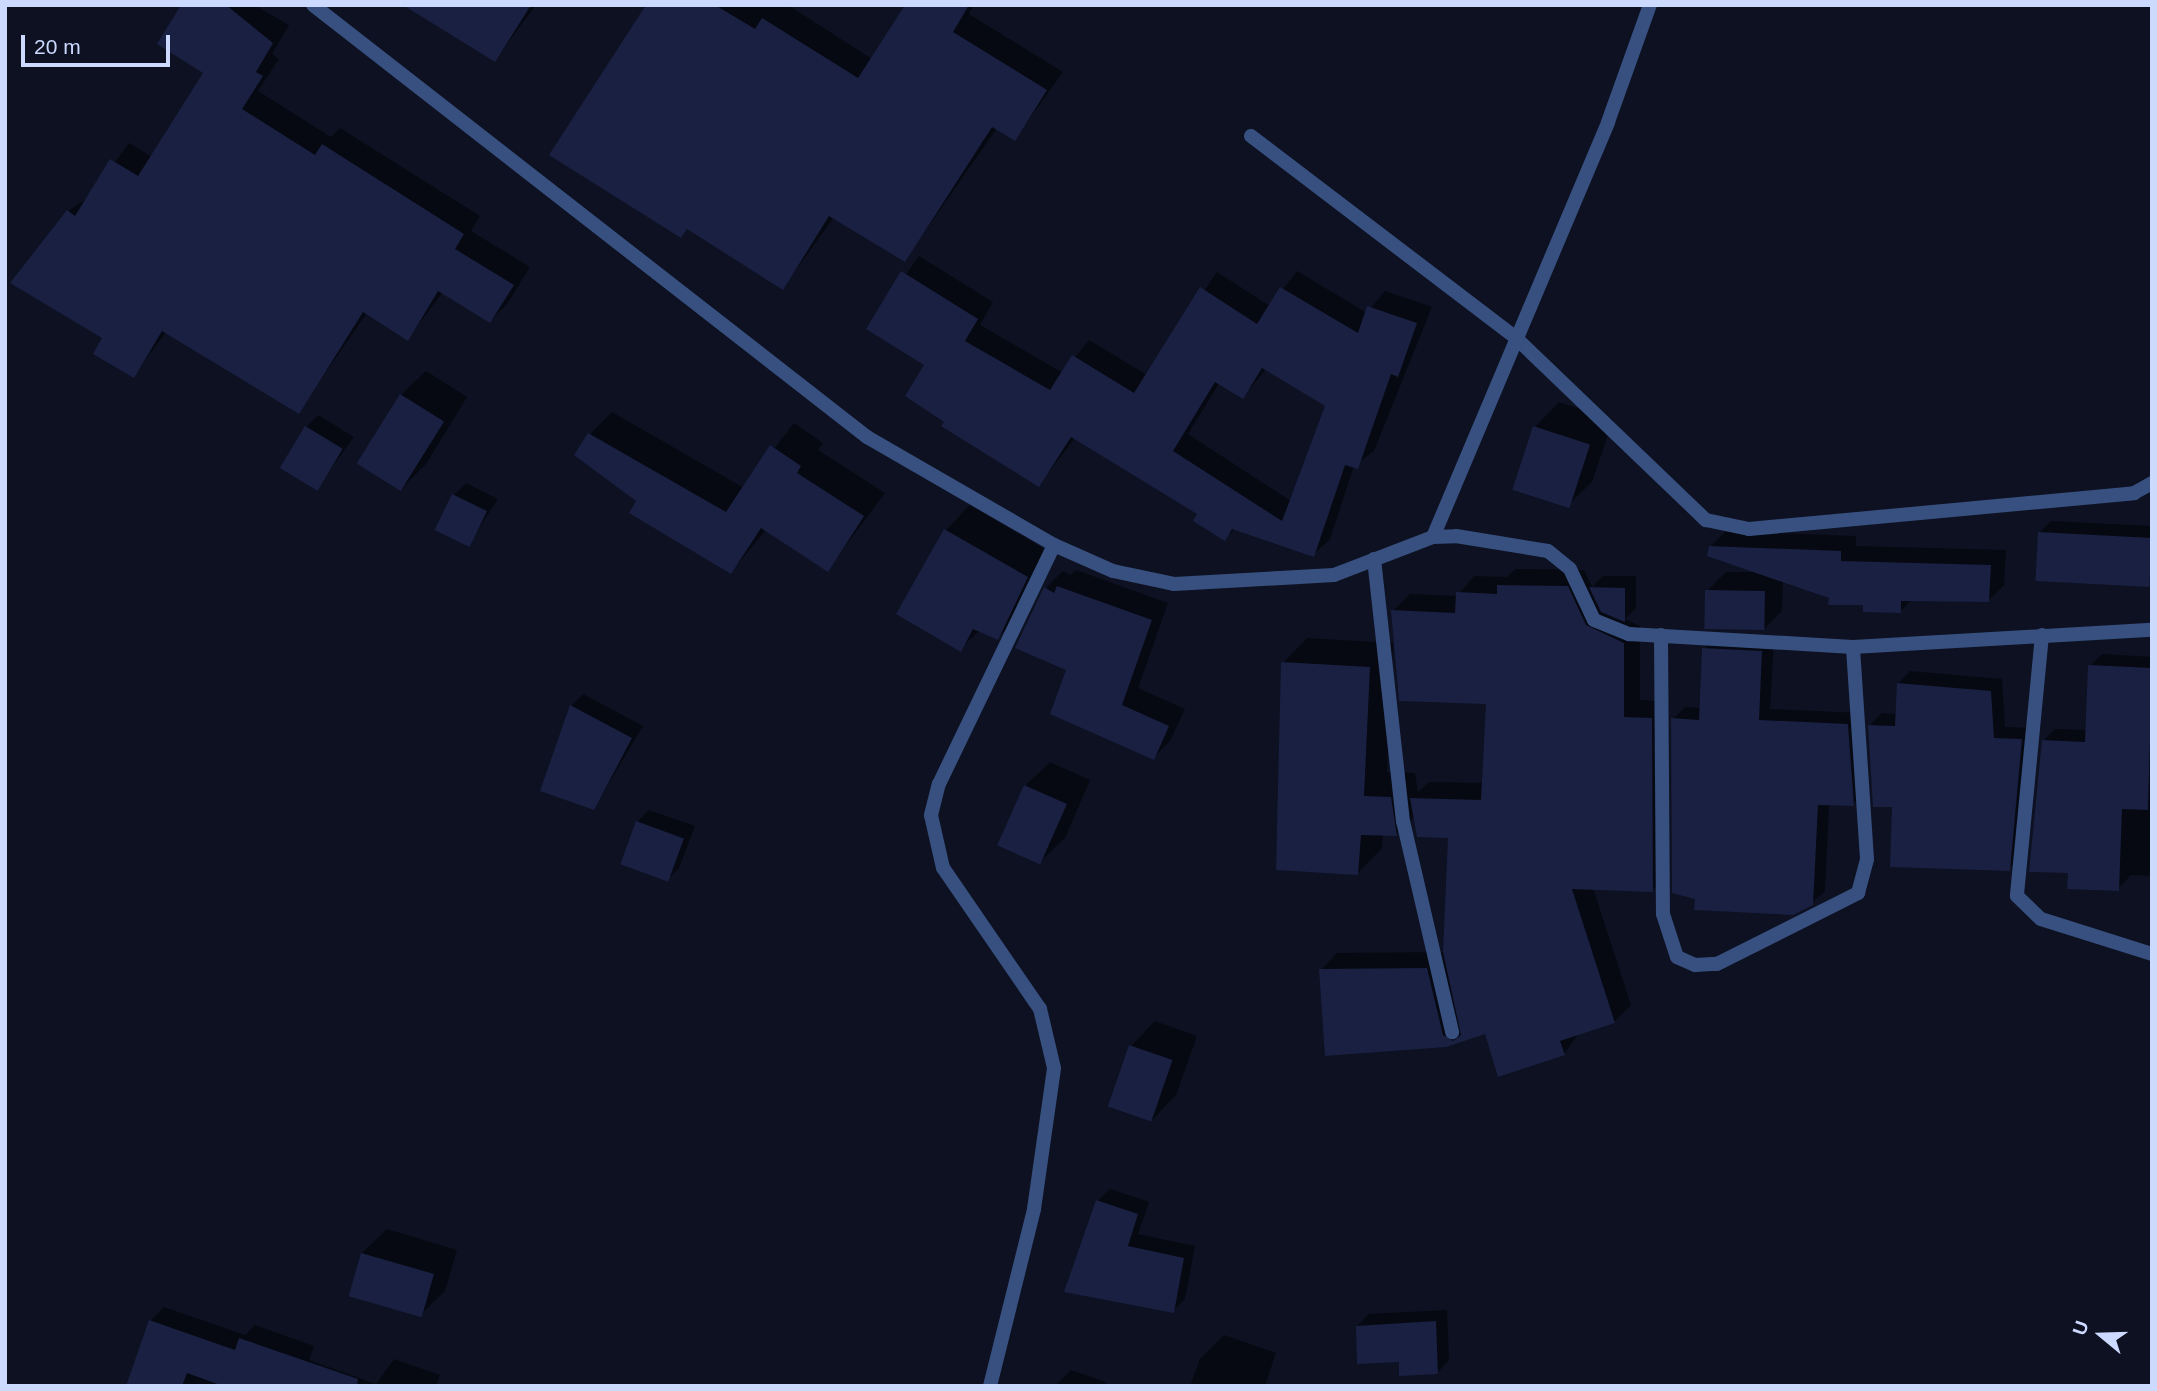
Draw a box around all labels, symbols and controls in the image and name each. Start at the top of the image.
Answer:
scale bar [24,21,173,65]
text: 20 m [34,35,81,58]
north arrow [2066,1300,2136,1370]
text: U [2069,1318,2093,1338]

